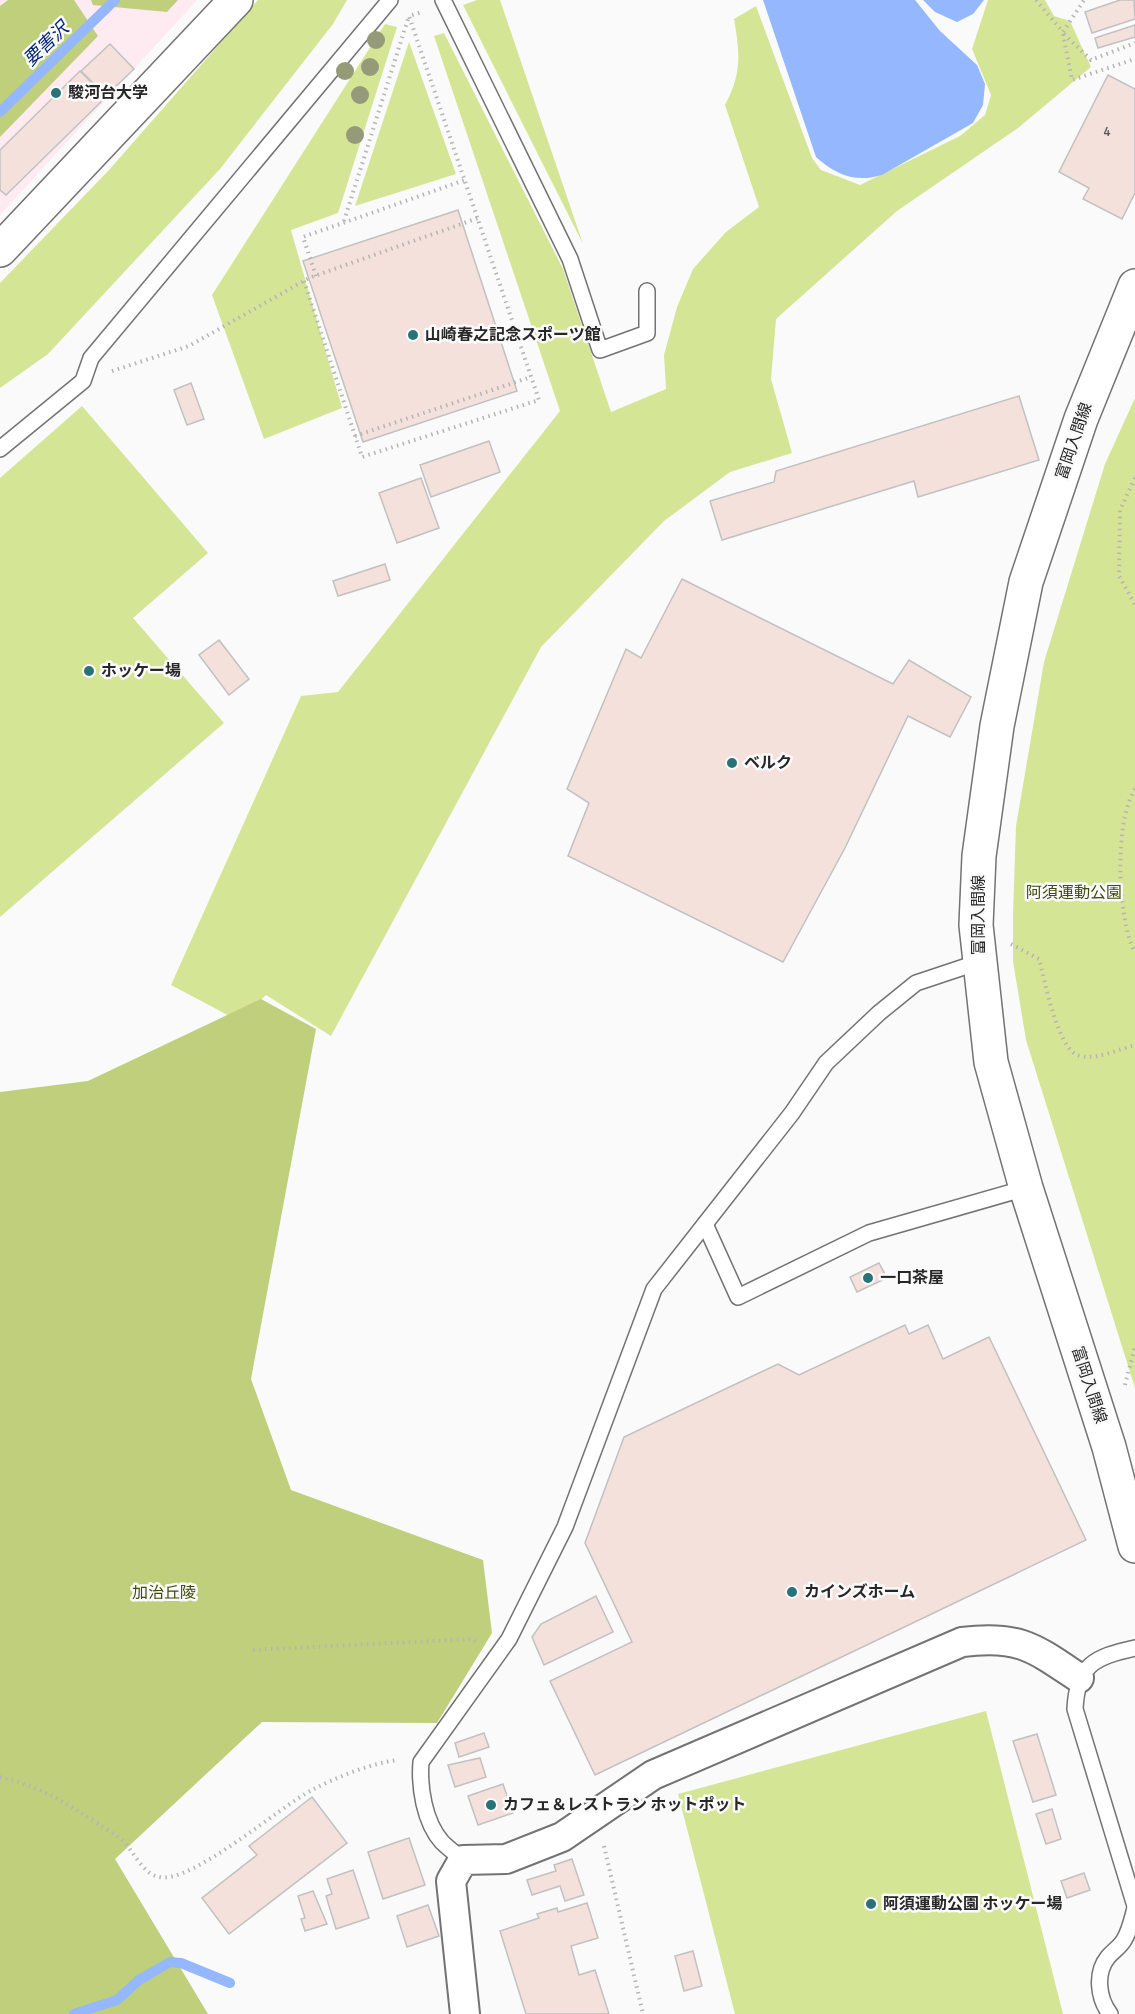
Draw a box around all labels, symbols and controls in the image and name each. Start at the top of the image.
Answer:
water label: 要害沢 [19,16,75,71]
place label: 駿河台大学 [68,83,148,103]
marker: 駿河台大学 [49,86,63,100]
house number: 4 [1103,123,1111,140]
place label: 山崎春之記念スポーツ館 [425,325,601,345]
marker: 山崎春之記念スポーツ館 [406,328,420,342]
street label: 富岡入間線 [1052,400,1096,482]
place label: ホッケー場 [101,661,181,681]
marker: ホッケー場 [82,664,96,678]
place label: ベルク [744,753,792,773]
marker: ベルク [725,756,739,770]
street label: 富岡入間線 [969,875,989,955]
park label: 阿須運動公園 [1026,883,1122,903]
place label: 一口茶屋 [880,1268,944,1288]
marker: 一口茶屋 [861,1271,875,1285]
street label: 富岡入間線 [1067,1344,1111,1426]
place label: カインズホーム [804,1582,915,1602]
park label: 加治丘陵 [132,1583,196,1603]
marker: カインズホーム [785,1585,799,1599]
place label: カフェ＆レストラン ホットポット [503,1795,747,1815]
marker: カフェ＆レストラン ホットポット [484,1798,498,1812]
place label: 阿須運動公園 ホッケー場 [883,1894,1063,1914]
marker: 阿須運動公園 ホッケー場 [864,1897,878,1911]

